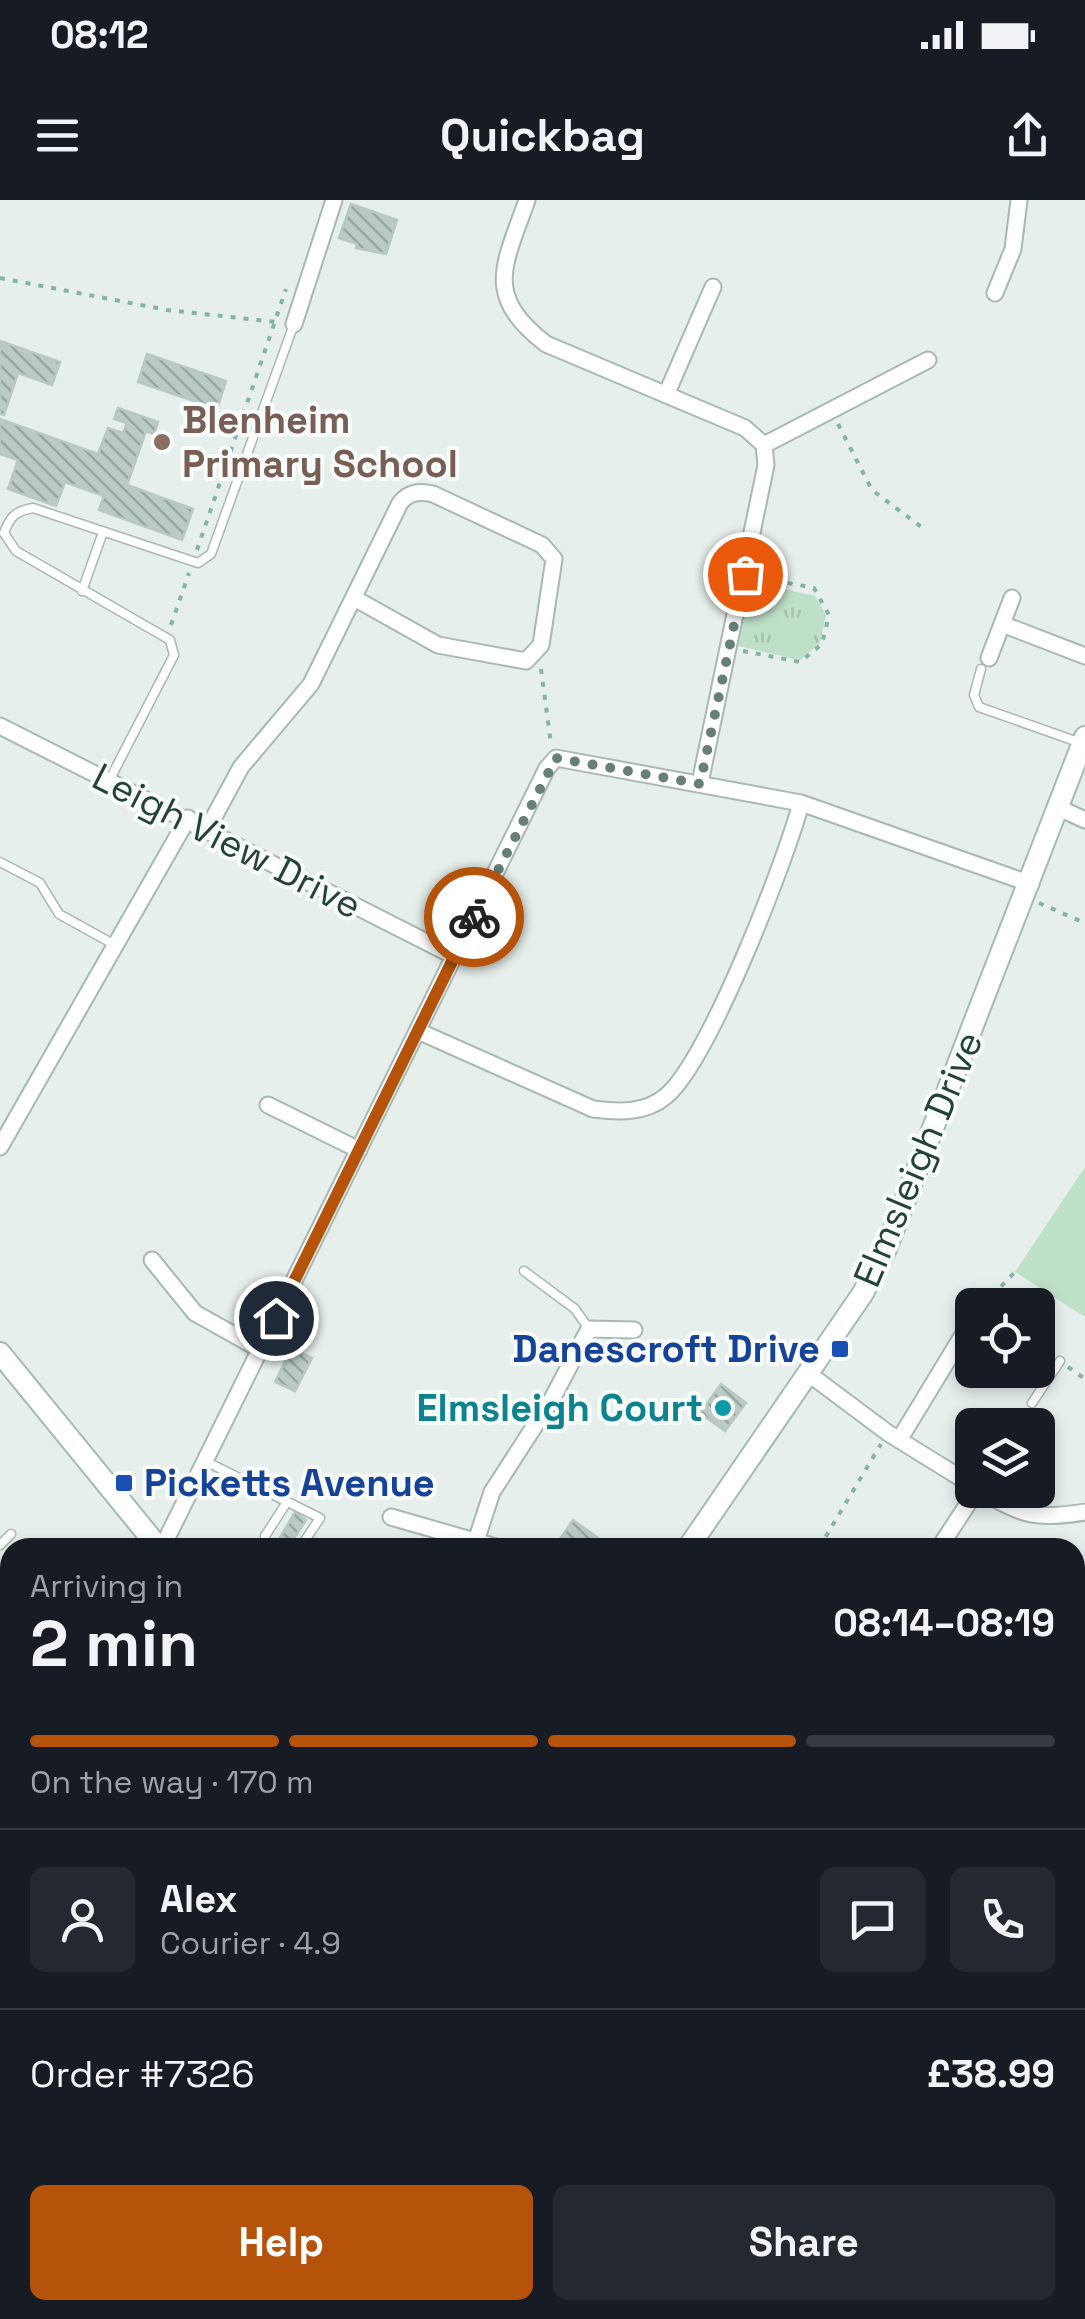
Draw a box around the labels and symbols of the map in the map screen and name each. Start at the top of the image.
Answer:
place label: Blenheim Primary School [182,396,458,488]
marker: Blenheim Primary School [151,431,173,453]
pin [703,532,788,617]
street label: Leigh View Drive [84,753,370,929]
courier [424,867,524,967]
street label: Elmsleigh Drive [843,1024,993,1294]
pin [234,1276,319,1361]
place label: Danescroft Drive [512,1325,820,1373]
marker: Danescroft Drive [829,1338,851,1360]
place label: Elmsleigh Court [417,1384,703,1432]
marker: Elmsleigh Court [712,1397,734,1419]
place label: Picketts Avenue [144,1459,435,1507]
marker: Picketts Avenue [113,1472,135,1494]

